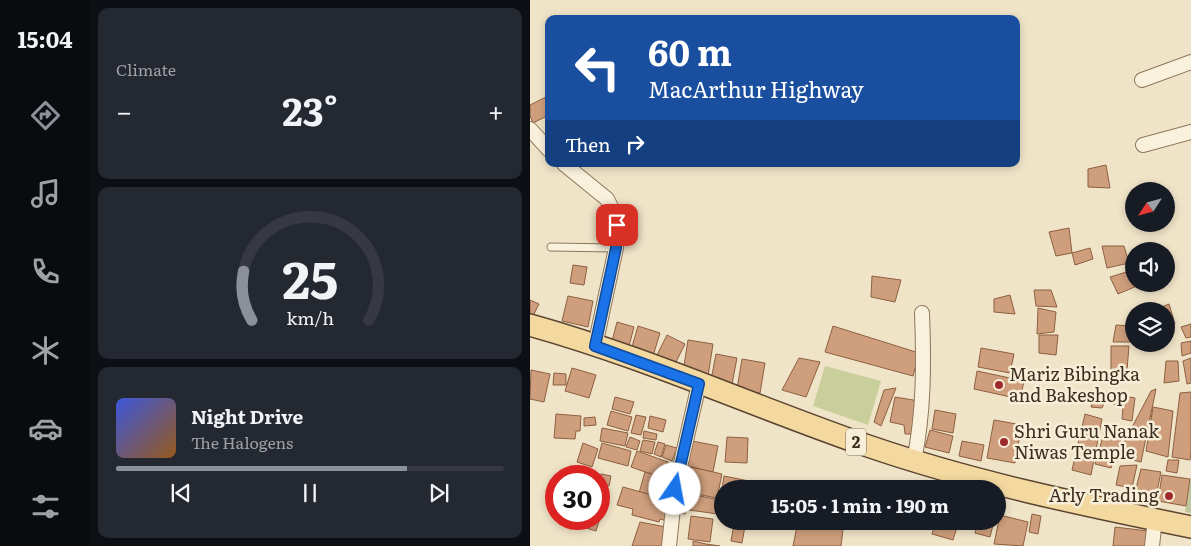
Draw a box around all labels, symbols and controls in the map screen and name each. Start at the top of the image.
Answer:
text: 15:04 [17,22,73,55]
text: 60 m [648,25,732,77]
icon: left [565,35,630,100]
text: Climate [116,57,176,81]
text: MacArthur Highway [648,72,864,105]
text: 23° [282,81,338,138]
text: − [116,89,132,131]
text: + [488,89,504,131]
icon: directions [28,98,63,133]
text: Then [565,130,611,158]
icon: right [621,130,649,158]
icon: music [28,176,63,211]
north arrow [1125,182,1175,232]
map controls [1125,182,1175,352]
pin [596,204,638,246]
icon: arrive [603,211,631,239]
text: 25 [282,238,338,315]
button: sound [1125,242,1175,292]
icon: phone [28,254,63,289]
button: layers [1125,302,1175,352]
text: km/h [286,304,334,331]
icon: climate [28,333,63,368]
place label: Mariz Bibingka and Bakeshop [1009,360,1140,408]
marker: Mariz Bibingka and Bakeshop [993,379,1005,391]
text: Night Drive [191,402,303,430]
icon: car [28,411,63,446]
place label: Shri Guru Nanak Niwas Temple [1014,417,1160,465]
road number: 2 [846,428,866,456]
text: The Halogens [191,430,293,454]
marker: Shri Guru Nanak Niwas Temple [998,436,1010,448]
position arrow [648,462,700,514]
speed limit sign: 30 [545,465,610,530]
icon: previous [167,479,195,507]
icon: pause [296,479,324,507]
icon: next [425,479,453,507]
place label: Arly Trading [1049,481,1160,508]
icon: filters [28,489,63,524]
marker: Arly Trading [1163,490,1175,502]
text: 15:05 · 1 min · 190 m [771,491,949,519]

